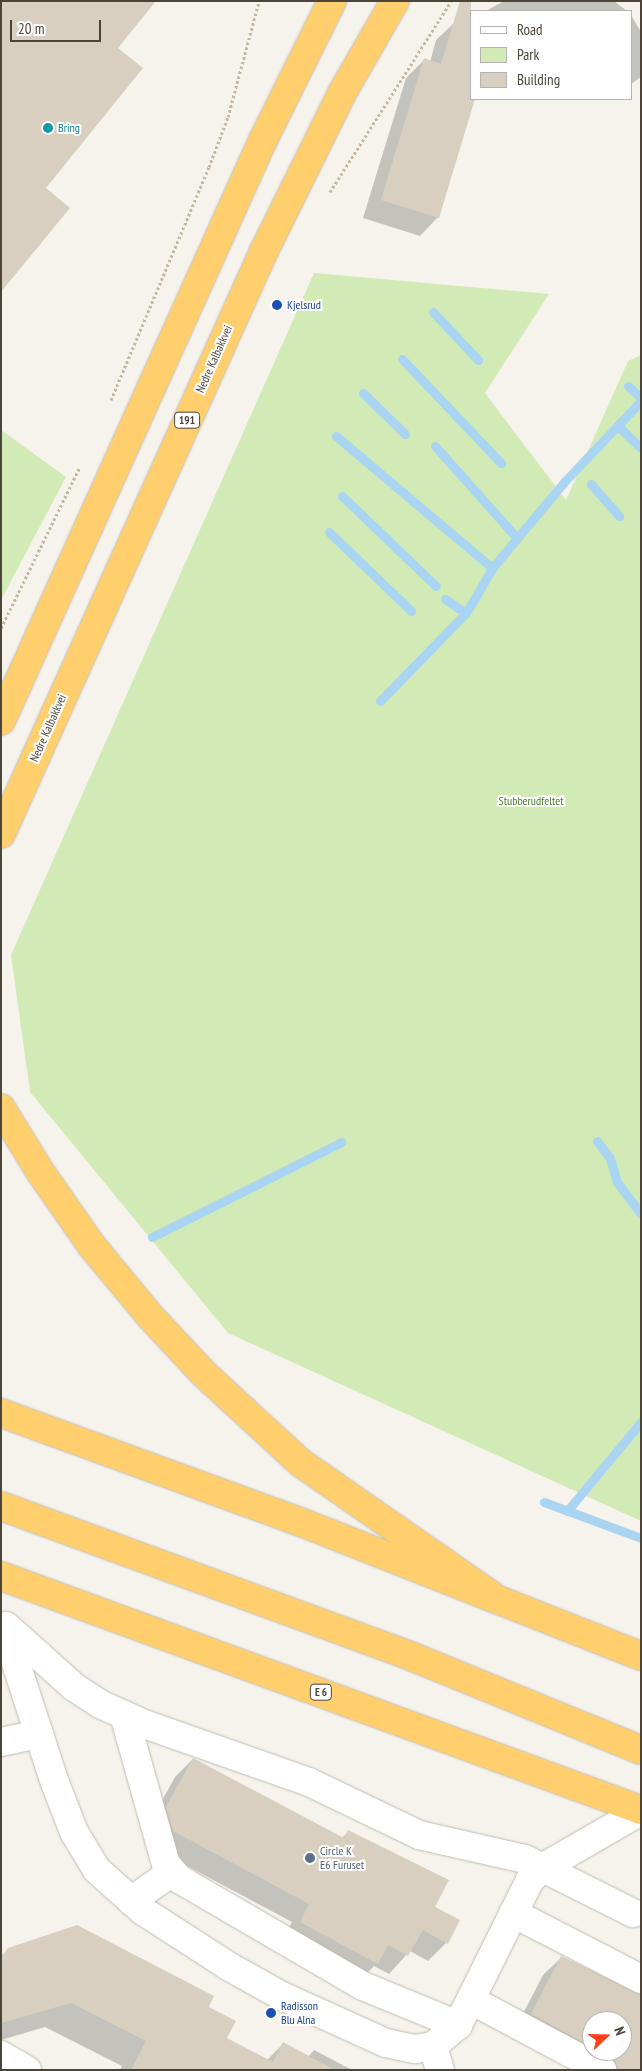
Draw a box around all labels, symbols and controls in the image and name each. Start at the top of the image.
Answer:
scale bar [12,10,104,42]
legend [470,10,632,100]
text: 20 m [18,19,44,38]
text: Road [517,20,543,39]
text: Park [517,45,539,64]
text: Building [517,70,560,89]
place label: Bring [58,121,80,135]
marker: Bring [42,122,54,134]
place label: Kjelsrud [287,298,321,312]
marker: Kjelsrud [271,299,283,311]
street label: Nedre Kalbakkvei [193,323,235,395]
road number: 191 [173,412,201,428]
street label: Nedre Kalbakkvei [27,692,69,764]
park label: Stubberudfeltet [499,794,563,808]
road number: E 6 [310,1684,332,1700]
place label: Circle K E6 Furuset [320,1844,364,1872]
marker: Circle K E6 Furuset [304,1852,316,1864]
place label: Radisson Blu Alna [281,1999,318,2027]
marker: Radisson Blu Alna [265,2007,277,2019]
north arrow [582,2011,632,2061]
text: N [610,2024,630,2038]

